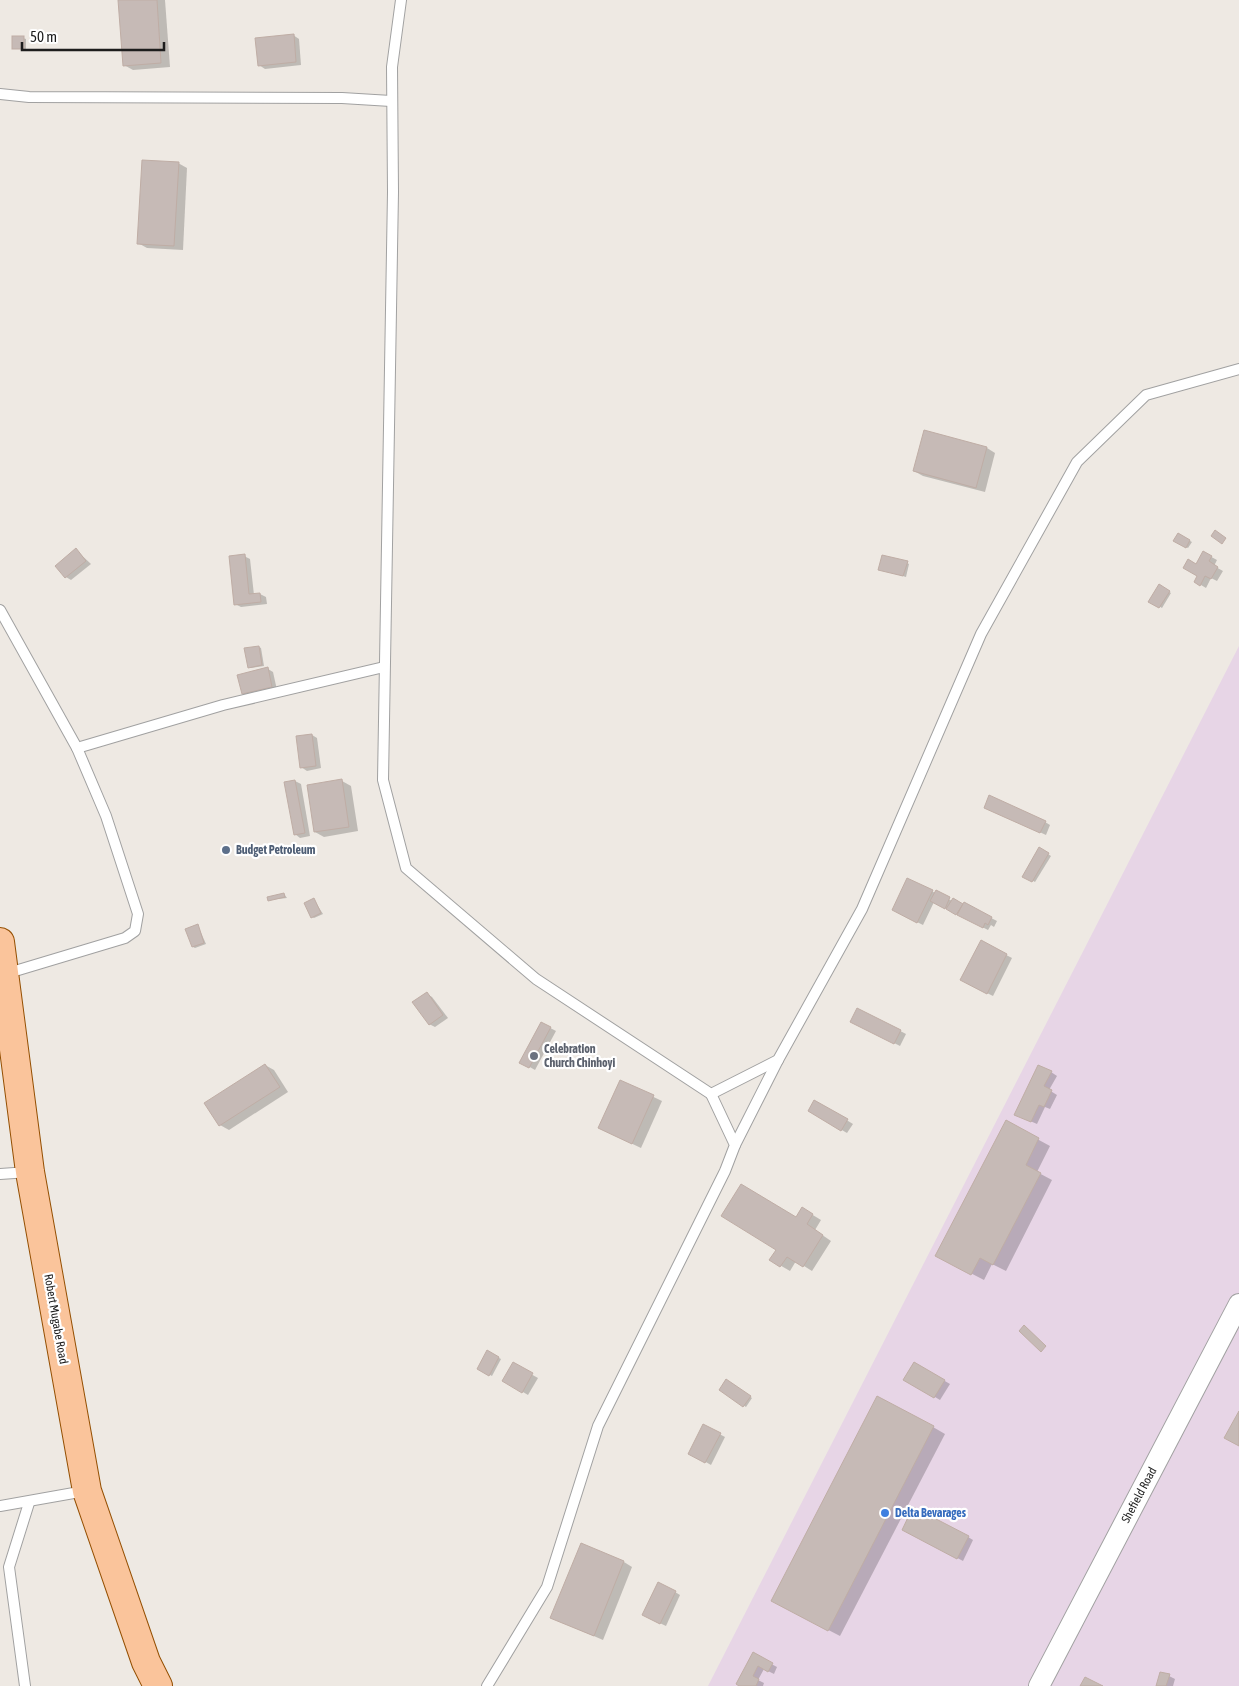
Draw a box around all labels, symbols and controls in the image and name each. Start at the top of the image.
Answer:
scale bar [22,20,165,52]
text: 50 m [30,28,57,45]
place label: Budget Petroleum [236,843,316,857]
marker: Budget Petroleum [220,844,232,856]
place label: Celebration Church Chinhoyi [544,1042,616,1070]
marker: Celebration Church Chinhoyi [528,1050,540,1062]
street label: Robert Mugabe Road [41,1273,71,1365]
street label: Shefield Road [1118,1465,1160,1525]
place label: Delta Bevarages [895,1506,967,1520]
marker: Delta Bevarages [879,1507,891,1519]

